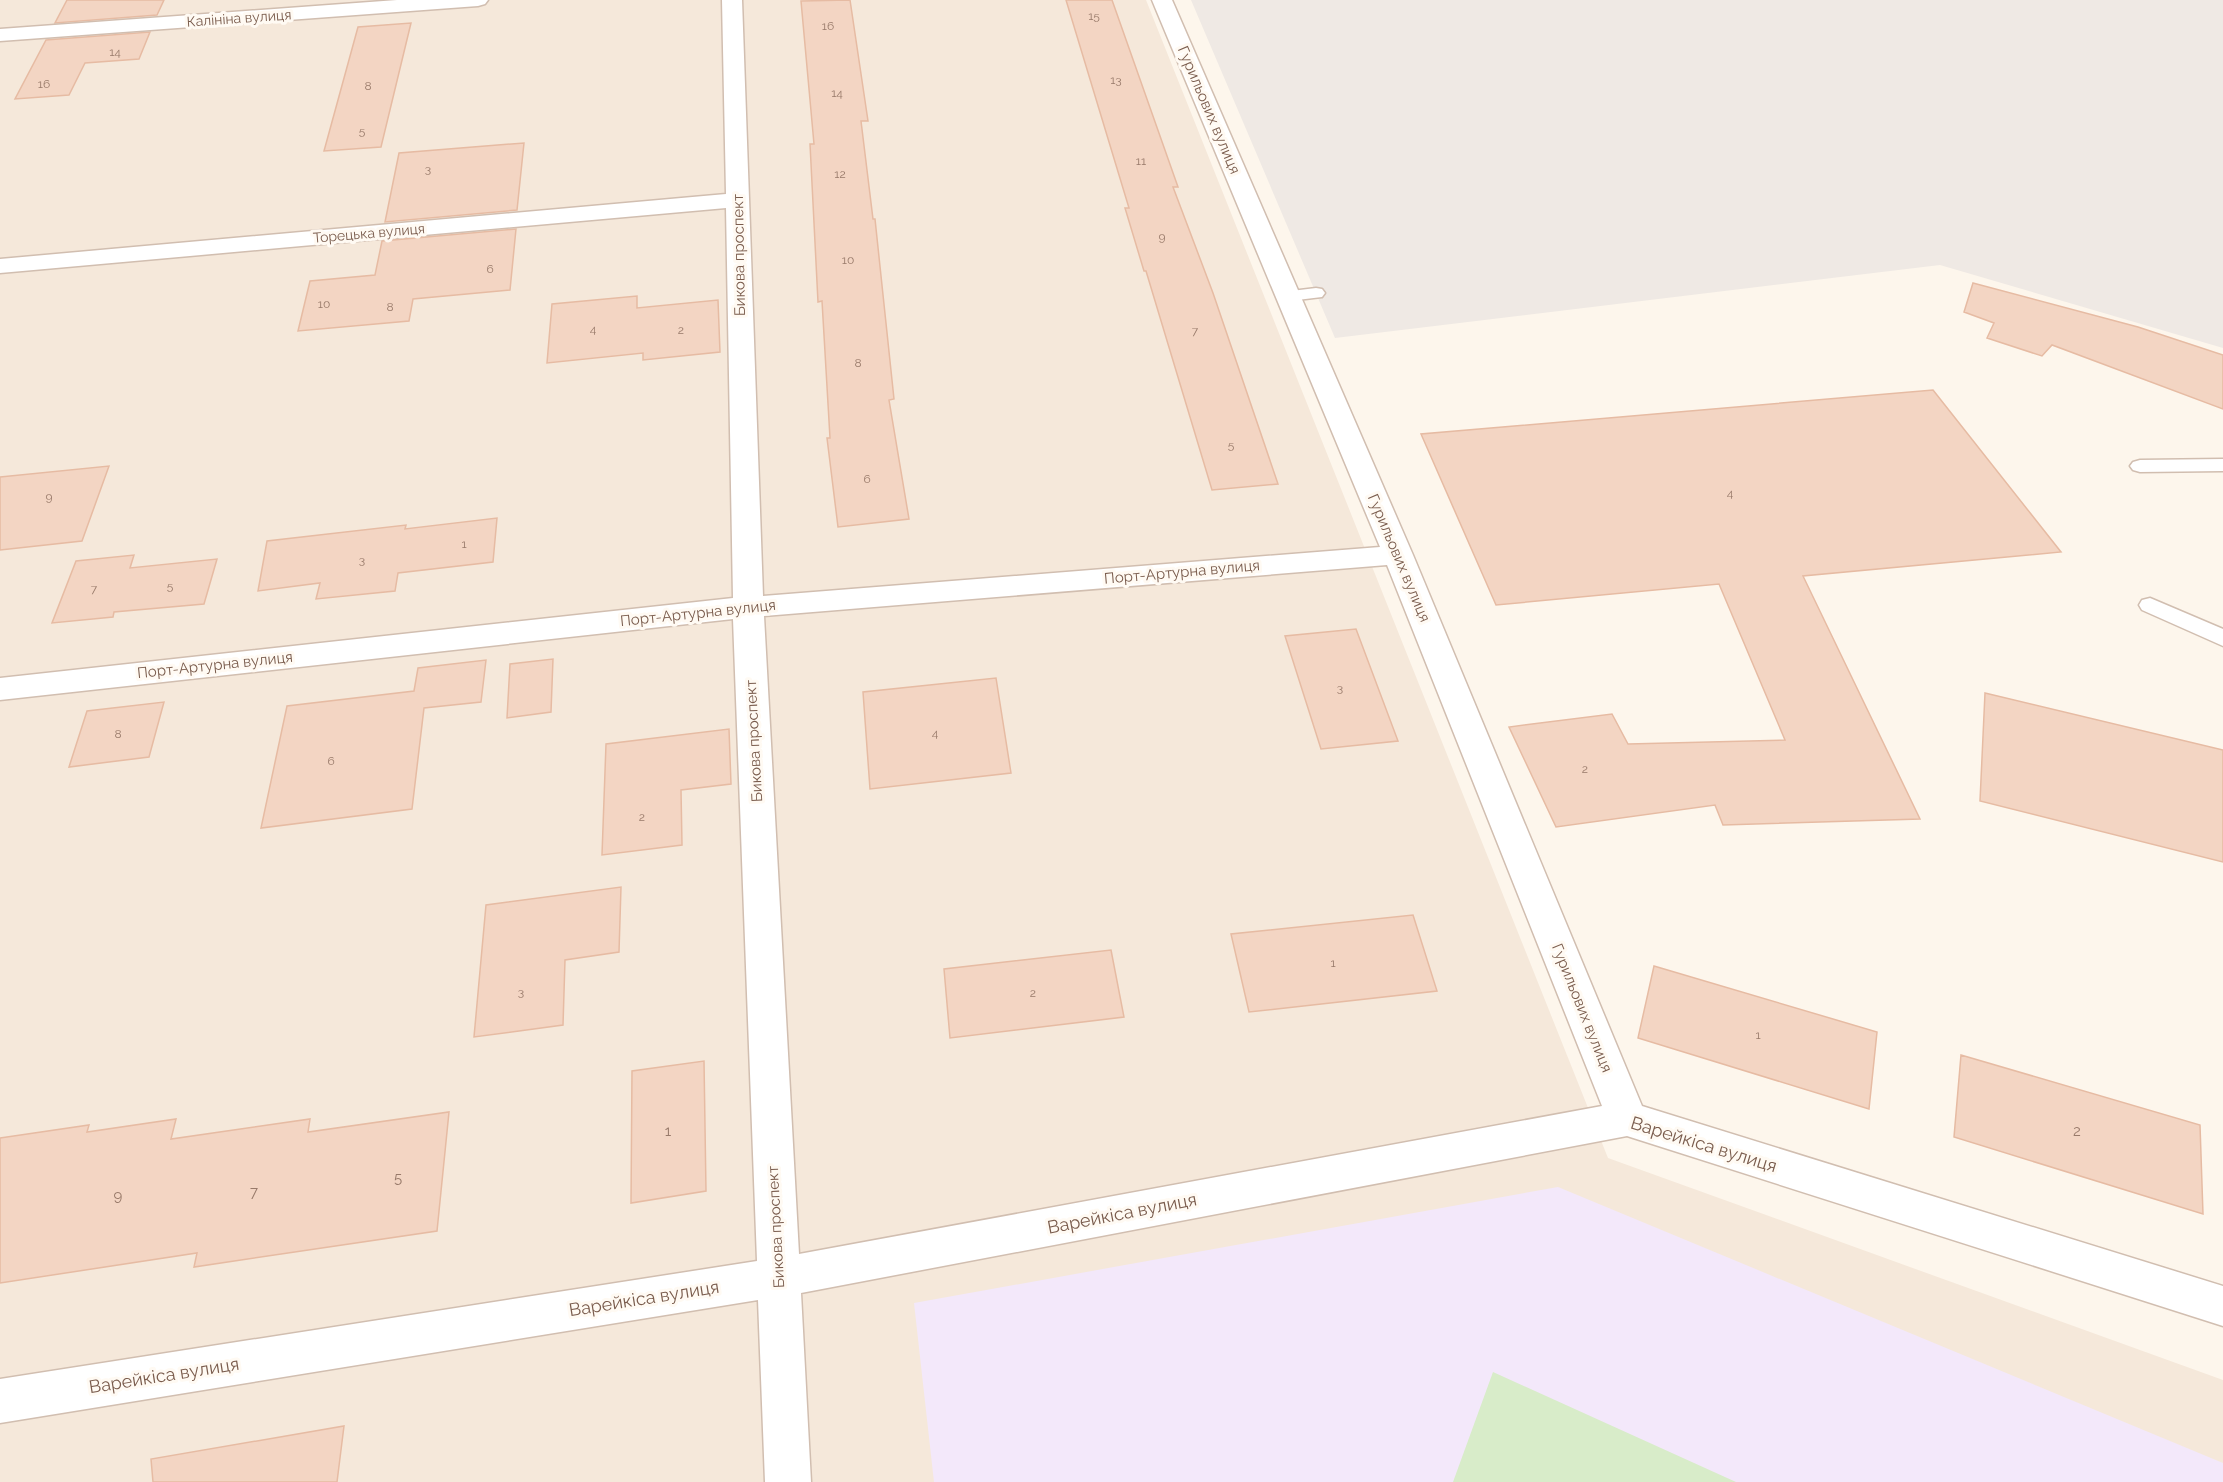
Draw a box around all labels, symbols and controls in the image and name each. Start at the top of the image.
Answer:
street label: Калініна вулиця [186,6,292,30]
house number: 15 [1088,9,1100,23]
house number: 16 [822,19,834,33]
street label: Гурильових вулиця [1174,43,1244,177]
house number: 14 [109,45,121,59]
house number: 13 [1110,73,1122,87]
house number: 16 [38,77,50,91]
house number: 8 [364,79,372,93]
house number: 14 [831,86,843,100]
house number: 5 [359,124,366,138]
house number: 11 [1136,154,1146,168]
house number: 3 [425,162,431,176]
house number: 12 [834,167,846,181]
street label: Бикова проспект [729,194,749,316]
street label: Торецька вулиця [312,220,426,246]
house number: 9 [1158,230,1166,244]
house number: 10 [842,253,854,267]
house number: 6 [486,262,494,276]
house number: 10 [318,297,330,311]
house number: 8 [386,300,394,314]
house number: 4 [590,322,597,336]
house number: 2 [678,323,684,337]
house number: 7 [1192,324,1199,338]
house number: 8 [854,356,862,370]
house number: 5 [1228,438,1235,452]
house number: 6 [863,472,871,486]
house number: 4 [1727,486,1734,500]
house number: 9 [45,490,53,504]
street label: Гурильових вулиця [1364,491,1434,625]
house number: 1 [461,537,467,551]
house number: 3 [359,553,365,567]
street label: Порт-Артурна вулиця [1103,556,1261,588]
house number: 5 [167,579,174,593]
house number: 7 [91,582,98,596]
street label: Порт-Артурна вулиця [619,596,777,630]
street label: Порт-Артурна вулиця [136,648,294,682]
street label: Бикова проспект [742,679,766,803]
house number: 3 [1337,681,1343,695]
house number: 4 [932,726,939,740]
house number: 8 [114,727,122,741]
house number: 6 [327,754,335,768]
house number: 2 [1582,762,1588,776]
house number: 2 [639,810,645,824]
street label: Гурильових вулиця [1548,941,1616,1075]
house number: 1 [1330,956,1336,970]
house number: 3 [518,985,524,999]
house number: 2 [1030,986,1036,1000]
house number: 1 [1755,1028,1761,1042]
street label: Варейкіса вулиця [1628,1112,1780,1176]
house number: 1 [665,1122,672,1140]
house number: 2 [2073,1122,2081,1140]
street label: Бикова проспект [764,1165,788,1289]
house number: 5 [394,1169,402,1187]
house number: 7 [250,1183,258,1201]
house number: 9 [114,1187,123,1205]
street label: Варейкіса вулиця [1045,1188,1199,1238]
street label: Варейкіса вулиця [567,1276,721,1320]
street label: Варейкіса вулиця [87,1353,241,1397]

